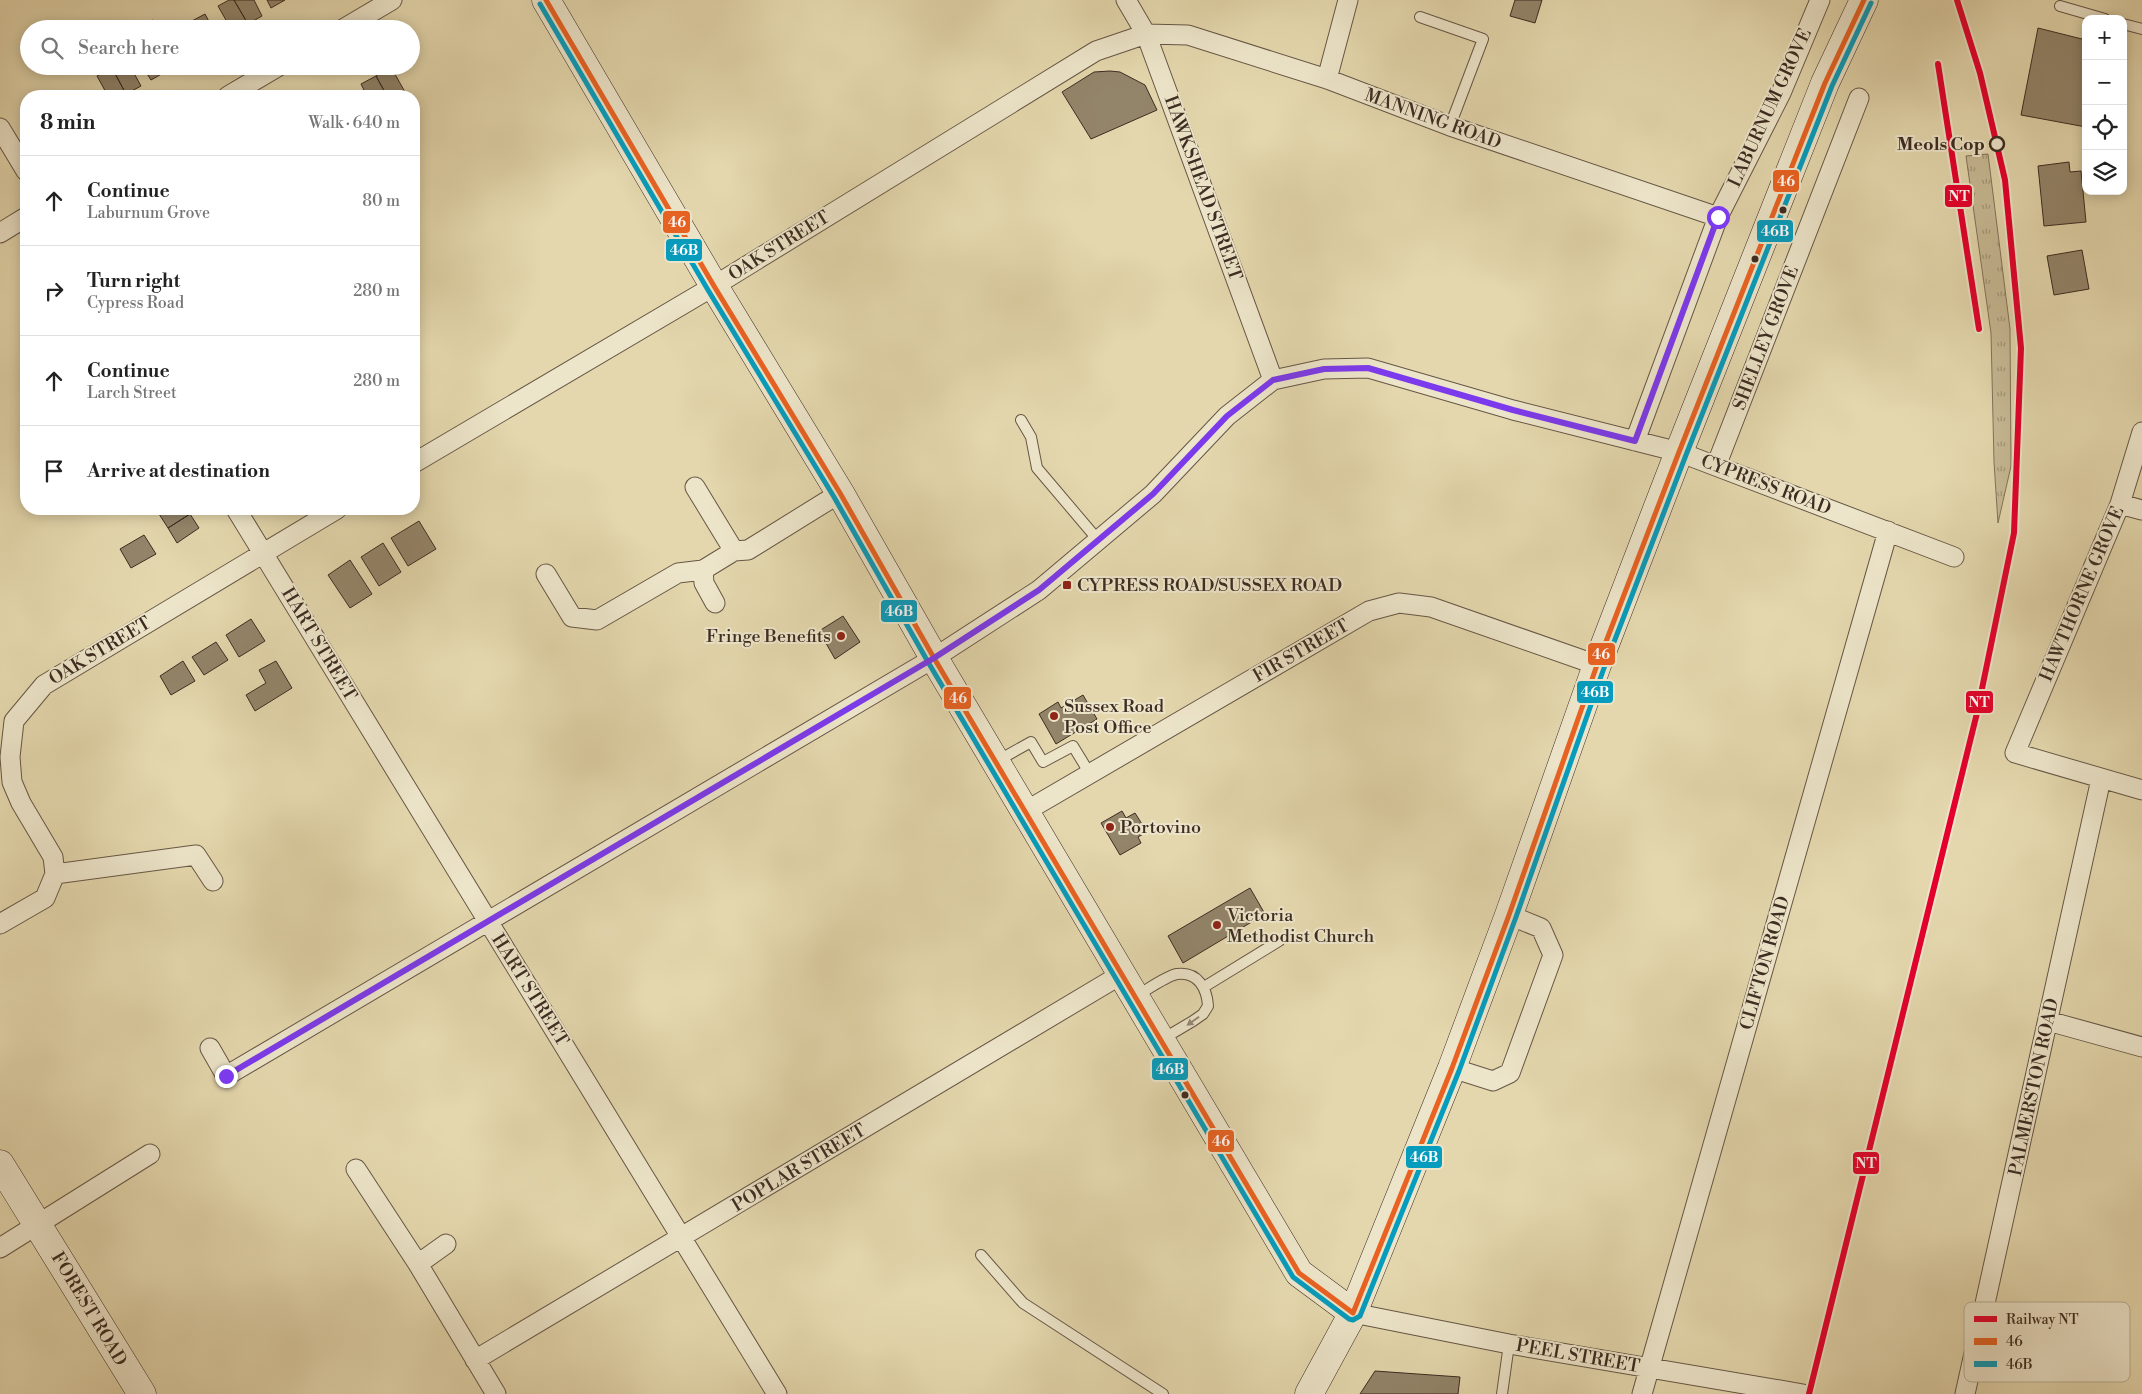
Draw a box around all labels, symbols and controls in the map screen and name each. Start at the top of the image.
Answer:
map controls [2082,15,2127,195]
button: + [2082,15,2127,60]
search box [20,20,420,75]
street label: LABURNUM GROVE [1723,25,1817,191]
icon: search [38,34,66,62]
text: Search here [78,36,179,60]
button: − [2082,60,2127,105]
street label: MANNING ROAD [1362,84,1504,154]
street label: HAWKSHEAD STREET [1159,92,1247,284]
button: locate [2082,105,2127,150]
text: 8 min [40,110,95,136]
text: Walk · 640 m [309,113,400,133]
place label: Meols Cop [1897,133,1985,156]
marker: Meols Cop [1989,136,2005,152]
button: layers [2082,150,2127,195]
line badge: 46 [1772,169,1800,193]
text: 46 [1777,173,1795,191]
text: Continue [87,179,170,203]
line badge: NT [1944,184,1973,208]
icon: ahead [40,187,68,215]
text: NT [1948,188,1970,206]
text: 80 m [362,191,400,211]
text: Laburnum Grove [87,203,210,223]
unlabelled marker [1778,205,1788,215]
street label: OAK STREET [724,206,834,286]
route start [1707,206,1730,229]
line badge: 46 [662,210,691,234]
text: 46 [668,214,686,232]
line badge: 46B [1756,219,1794,243]
text: 46B [1761,223,1789,241]
line badge: 46B [665,238,703,262]
text: 46B [670,242,698,260]
unlabelled marker [1750,254,1760,264]
street label: SHELLEY GROVE [1728,263,1804,413]
text: Turn right [87,269,180,293]
icon: right [40,277,68,305]
text: 280 m [353,281,400,301]
text: Cypress Road [87,293,184,313]
text: Continue [87,359,170,383]
icon: ahead [40,367,68,395]
text: 280 m [353,371,400,391]
text: Larch Street [87,383,177,403]
street label: CYPRESS ROAD [1698,450,1834,520]
icon: arrive [40,457,68,485]
text: Arrive at destination [87,459,270,483]
street label: HAWTHORNE GROVE [2035,503,2129,685]
place label: CYPRESS ROAD/SUSSEX ROAD [1077,574,1342,597]
marker: CYPRESS ROAD/SUSSEX ROAD [1061,579,1073,591]
street label: HART STREET [276,583,362,705]
line badge: 46B [880,599,918,623]
text: 46B [885,603,913,621]
street label: OAK STREET [45,611,155,690]
street label: FIR STREET [1249,614,1354,688]
place label: Fringe Benefits [706,625,831,648]
marker: Fringe Benefits [835,630,847,642]
line badge: 46 [1587,642,1616,666]
text: 46 [1592,646,1610,664]
line badge: 46B [1576,680,1614,704]
text: 46B [1581,684,1609,702]
line badge: 46 [943,686,972,710]
text: 46 [949,690,967,708]
line badge: NT [1965,690,1994,714]
text: NT [1968,694,1990,712]
place label: Sussex Road Post Office [1064,695,1165,739]
marker: Sussex Road Post Office [1048,710,1060,722]
place label: Portovino [1120,816,1201,839]
marker: Portovino [1104,821,1116,833]
street label: CLIFTON ROAD [1735,893,1795,1033]
place label: Victoria Methodist Church [1226,904,1375,948]
marker: Victoria Methodist Church [1211,919,1223,931]
street label: HART STREET [486,930,574,1051]
street label: PALMERSTON ROAD [2004,996,2064,1178]
one-way arrow [1186,1016,1200,1026]
line badge: 46B [1151,1057,1189,1081]
text: 46B [1156,1061,1184,1079]
route end [215,1065,238,1088]
unlabelled marker [1180,1090,1190,1100]
street label: POPLAR STREET [728,1119,870,1217]
line badge: 46 [1207,1129,1235,1153]
text: 46 [1212,1133,1230,1151]
line badge: 46B [1405,1145,1443,1169]
text: 46B [1410,1149,1438,1167]
line badge: NT [1852,1151,1880,1175]
text: NT [1855,1155,1877,1173]
street label: FOREST ROAD [46,1248,132,1370]
legend [1964,1302,2130,1382]
text: Railway NT [2006,1311,2079,1329]
text: 46 [2006,1333,2023,1351]
street label: PEEL STREET [1514,1334,1642,1378]
text: 46B [2006,1356,2033,1374]

